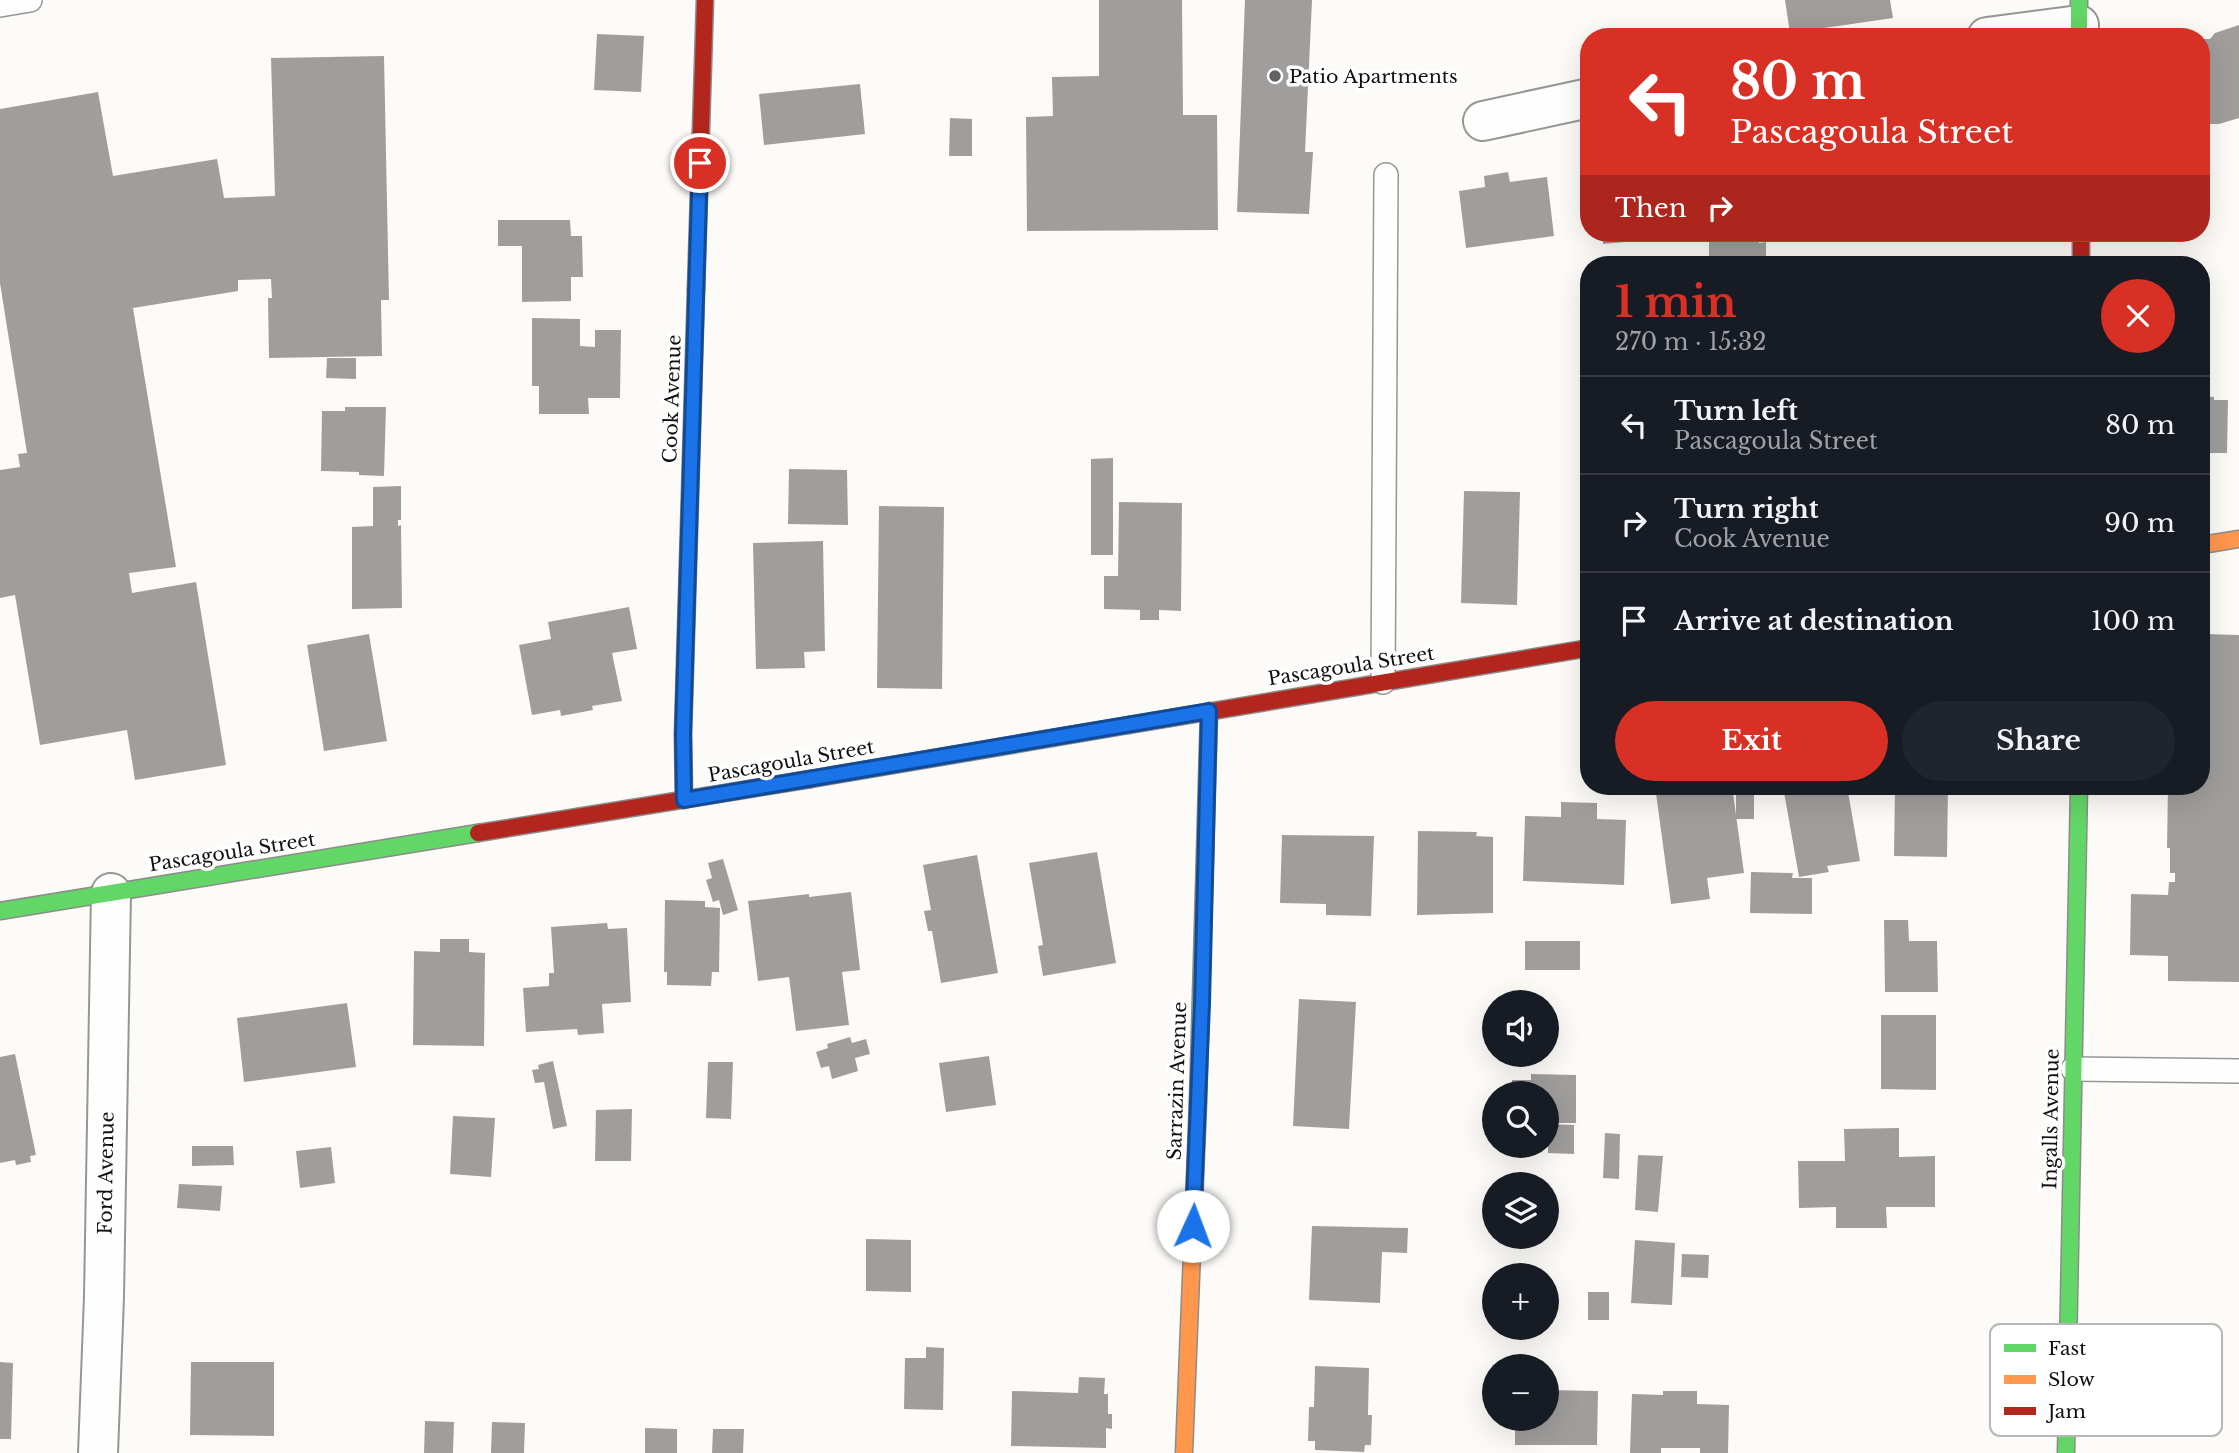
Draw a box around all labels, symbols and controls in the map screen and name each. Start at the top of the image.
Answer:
text: 80 m [1730,51,1865,112]
icon: left [1615,56,1706,147]
place label: Patio Apartments [1289,65,1458,88]
marker: Patio Apartments [1267,68,1283,84]
text: Pascagoula Street [1730,112,2013,152]
pin [670,133,730,193]
icon: arrive [681,144,719,182]
icon: right [1701,189,1739,227]
text: Then [1615,192,1687,224]
text: 1 min [1615,276,1737,328]
button: close [2101,279,2175,353]
text: 270 m · 15:32 [1615,328,1766,356]
street label: Cook Avenue [658,334,686,464]
text: Turn left [1674,395,1798,427]
icon: left [1615,406,1653,444]
text: 80 m [2105,409,2175,441]
text: Pascagoula Street [1674,427,1878,455]
text: Turn right [1674,493,1819,525]
icon: right [1615,504,1653,542]
text: 90 m [2104,507,2175,539]
text: Cook Avenue [1674,525,1830,553]
icon: arrive [1615,602,1653,640]
text: Arrive at destination [1674,605,1954,637]
text: 100 m [2091,605,2175,637]
street label: Pascagoula Street [1266,641,1437,691]
button: Exit [1615,701,1888,781]
button: Share [1902,701,2175,781]
street label: Pascagoula Street [706,735,877,787]
street label: Pascagoula Street [147,827,318,877]
map controls [1482,990,1559,1431]
button: sound [1482,990,1559,1067]
street label: Sarrazin Avenue [1163,1001,1191,1161]
street label: Ingalls Avenue [2038,1048,2064,1190]
button: search [1482,1081,1559,1158]
street label: Ford Avenue [93,1111,119,1235]
button: layers [1482,1172,1559,1249]
position arrow [1156,1189,1230,1263]
button: + [1482,1263,1559,1340]
legend [1990,1324,2222,1436]
text: Fast [2048,1337,2087,1360]
button: − [1482,1354,1559,1431]
text: Slow [2048,1368,2095,1391]
text: Jam [2045,1400,2086,1423]

